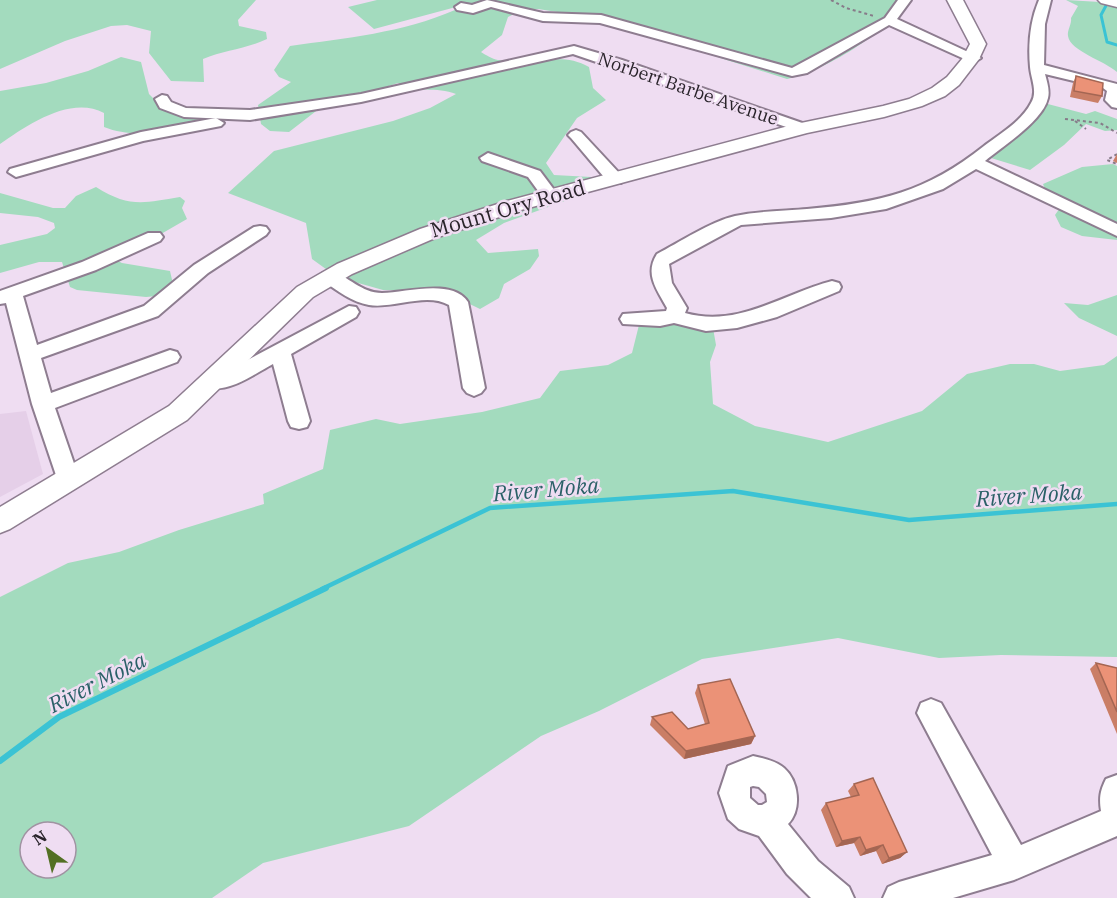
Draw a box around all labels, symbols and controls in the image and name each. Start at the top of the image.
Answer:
street label: Norbert Barbe Avenue [595,47,781,130]
street label: Mount Ory Road [427,172,589,244]
water label: River Moka [491,469,600,508]
water label: River Moka [974,476,1083,513]
water label: River Moka [42,644,151,719]
north arrow [18,820,78,880]
text: N [29,826,50,849]

